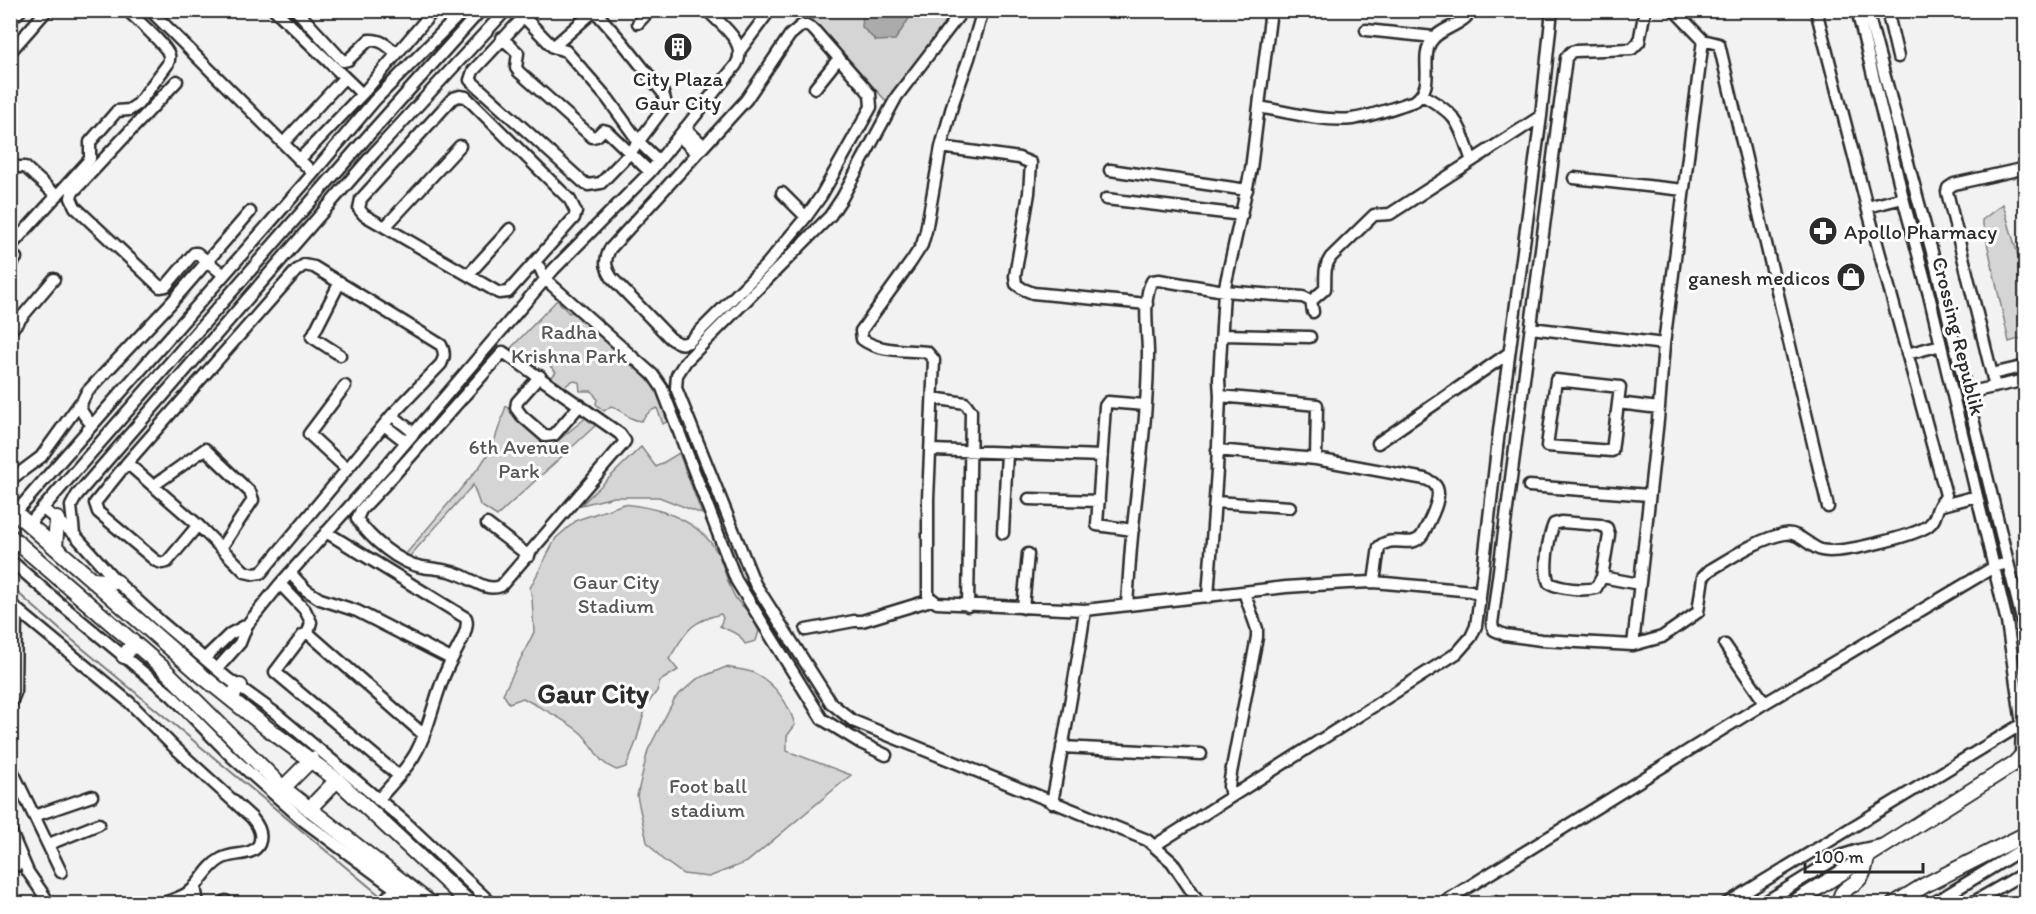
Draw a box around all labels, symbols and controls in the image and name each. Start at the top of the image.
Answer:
building icon: City Plaza Gaur City [662,31,694,63]
place label: City Plaza Gaur City [633,66,723,115]
pharmacy icon: Apollo Pharmacy [1807,215,1839,247]
place label: Apollo Pharmacy [1844,219,1997,244]
street label: Crossing Republik [1927,254,1991,418]
shop icon: ganesh medicos [1835,261,1867,293]
place label: ganesh medicos [1688,265,1830,290]
park label: Radha Krishna Park [511,319,627,368]
park label: 6th Avenue Park [468,434,570,483]
park label: Gaur City Stadium [573,569,659,618]
district label: Gaur City [537,677,649,710]
park label: Foot ball stadium [669,773,747,822]
scale bar [1805,836,1924,874]
text: 100 m [1814,846,1864,868]

